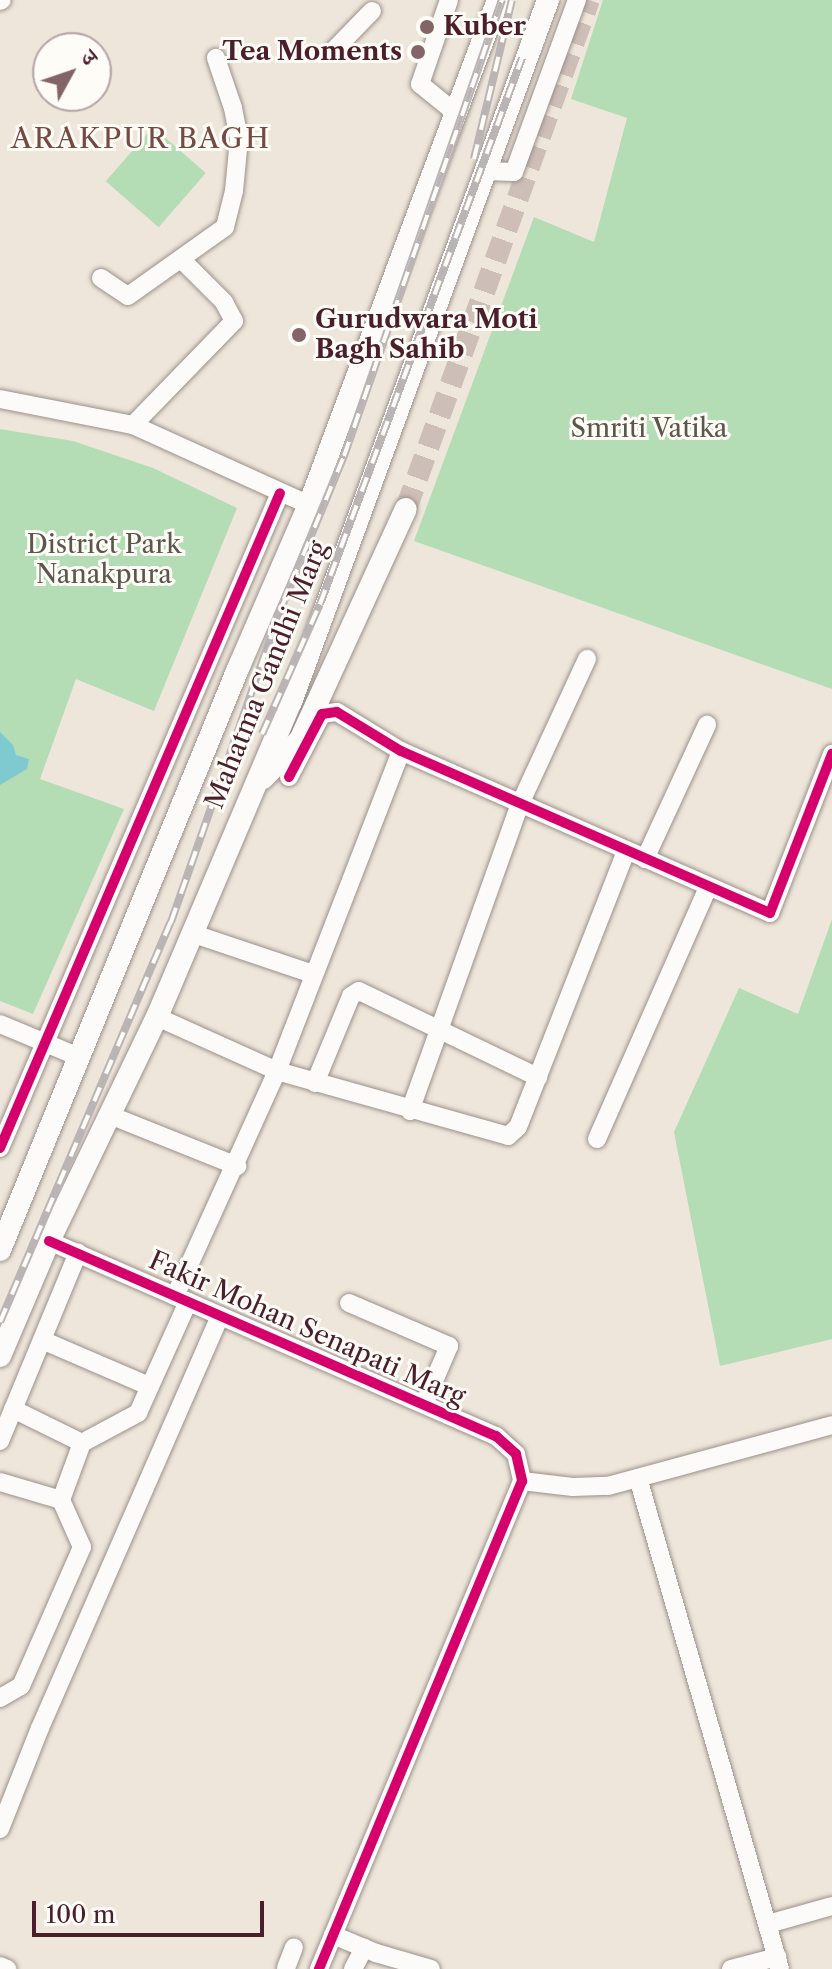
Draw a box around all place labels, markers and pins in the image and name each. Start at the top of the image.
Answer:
place label: Kuber [443,11,526,43]
marker: Kuber [418,18,436,36]
place label: Tea Moments [222,36,402,68]
marker: Tea Moments [409,43,427,61]
place label: Gurudwara Moti Bagh Sahib [315,304,538,366]
marker: Gurudwara Moti Bagh Sahib [290,326,308,344]

